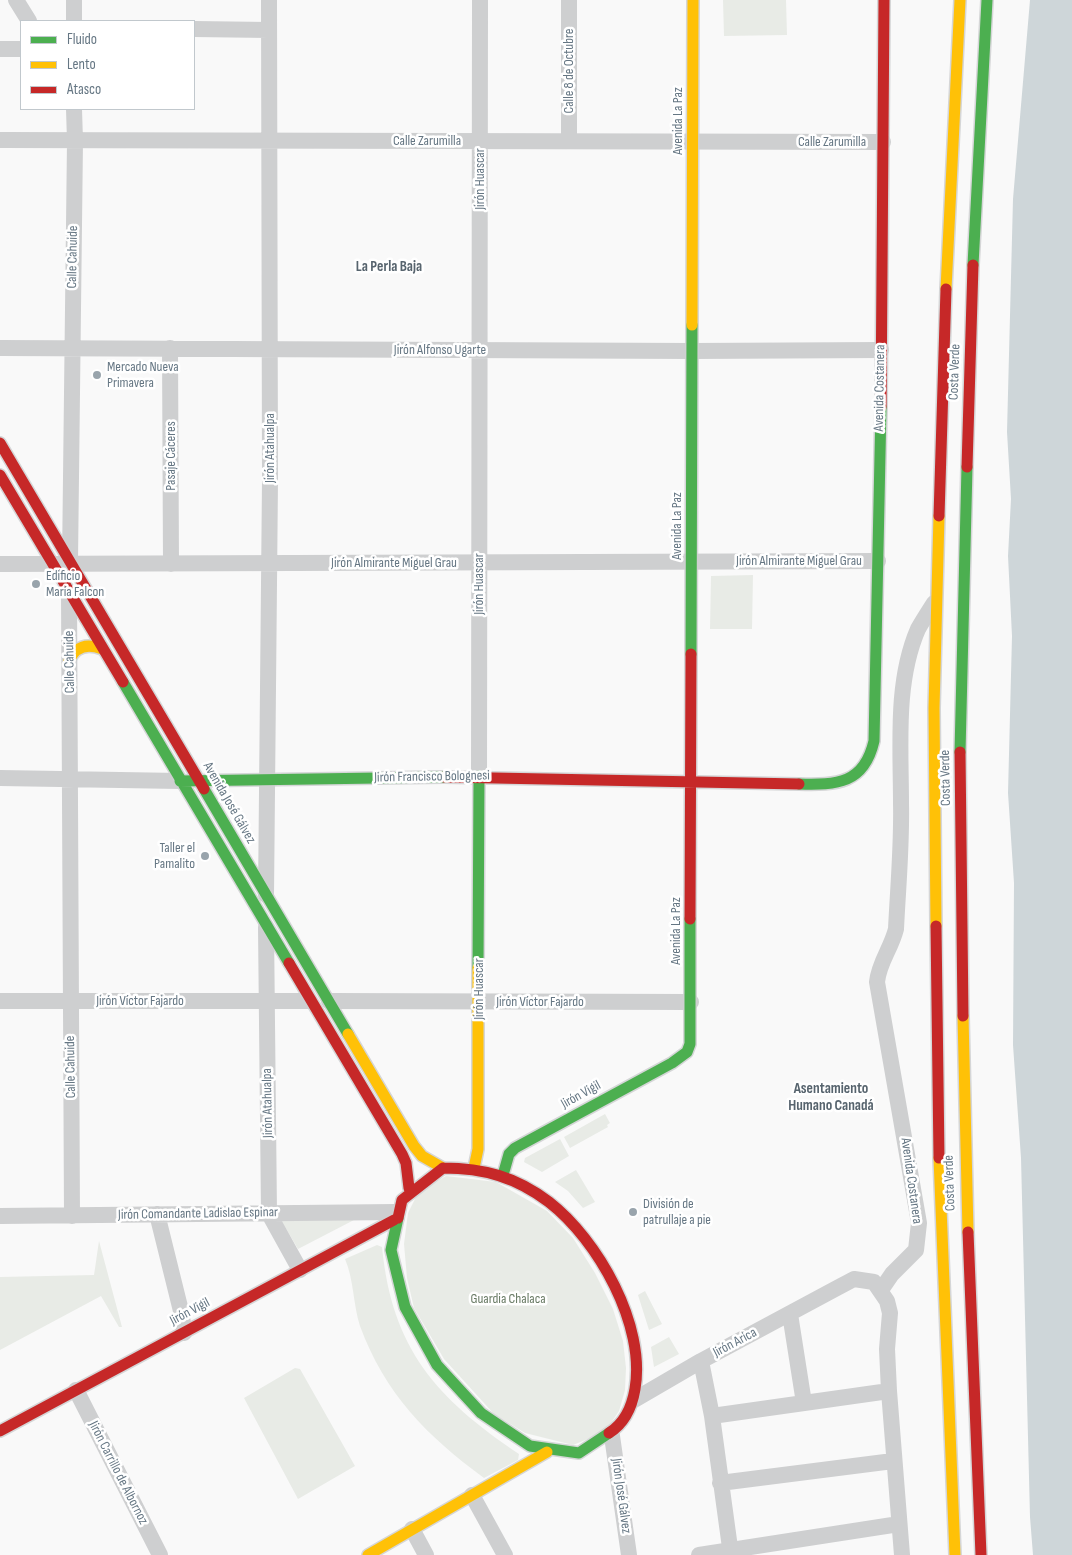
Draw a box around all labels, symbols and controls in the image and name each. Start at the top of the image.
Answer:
legend [20,20,195,110]
street label: Calle 8 de Octubre [561,29,577,113]
text: Fluido [67,30,97,49]
text: Lento [67,55,96,74]
text: Atasco [67,80,101,99]
street label: Avenida La Paz [670,87,686,155]
street label: Calle Zarumilla [393,133,461,149]
street label: Calle Zarumilla [798,134,866,150]
street label: Jirón Huascar [472,148,488,210]
street label: Calle Cahuide [64,225,82,289]
district label: La Perla Baja [356,258,422,276]
street label: Jirón Alfonso Ugarte [394,342,486,358]
street label: Costa Verde [946,344,964,400]
street label: Avenida Costanera [871,345,889,431]
place label: Mercado Nueva Primavera [107,359,179,392]
marker: Mercado Nueva Primavera [91,369,103,381]
street label: Jirón Atahualpa [262,413,278,483]
street label: Pasaje Cáceres [163,421,179,491]
street label: Avenida La Paz [669,492,685,560]
street label: Jirón Huascar [471,553,487,615]
street label: Jirón Almirante Miguel Grau [736,553,862,569]
street label: Jirón Almirante Miguel Grau [331,555,457,571]
place label: Edificio María Falcon [46,568,104,600]
marker: Edificio María Falcon [30,578,42,590]
street label: Calle Cahuide [61,630,79,694]
street label: Costa Verde [937,750,955,806]
street label: Avenida José Gálvez [199,759,259,847]
street label: Jirón Francisco Bolognesi [374,768,490,786]
place label: Taller el Pamalito [154,840,195,872]
marker: Taller el Pamalito [199,850,211,862]
street label: Avenida La Paz [668,897,684,965]
street label: Jirón Huascar [471,958,487,1020]
street label: Jirón Víctor Fajardo [96,993,184,1009]
street label: Jirón Víctor Fajardo [496,994,584,1010]
street label: Calle Cahuide [62,1035,80,1099]
street label: Jirón Atahualpa [259,1068,277,1138]
street label: Jirón Vigil [558,1077,604,1113]
district label: Asentamiento Humano Canadá [788,1080,874,1115]
street label: Avenida Costanera [897,1137,925,1225]
street label: Costa Verde [941,1155,959,1211]
place label: División de patrullaje a pie [643,1196,711,1228]
street label: Jirón Comandante Ladislao Espinar [118,1204,278,1224]
marker: División de patrullaje a pie [627,1206,639,1218]
park label: Guardia Chalaca [470,1291,546,1307]
street label: Jirón Vigil [167,1294,213,1330]
street label: Jirón Arica [710,1325,760,1361]
street label: Jirón Carrillo de Albornoz [85,1418,151,1528]
street label: Jirón José Gálvez [607,1457,635,1535]

